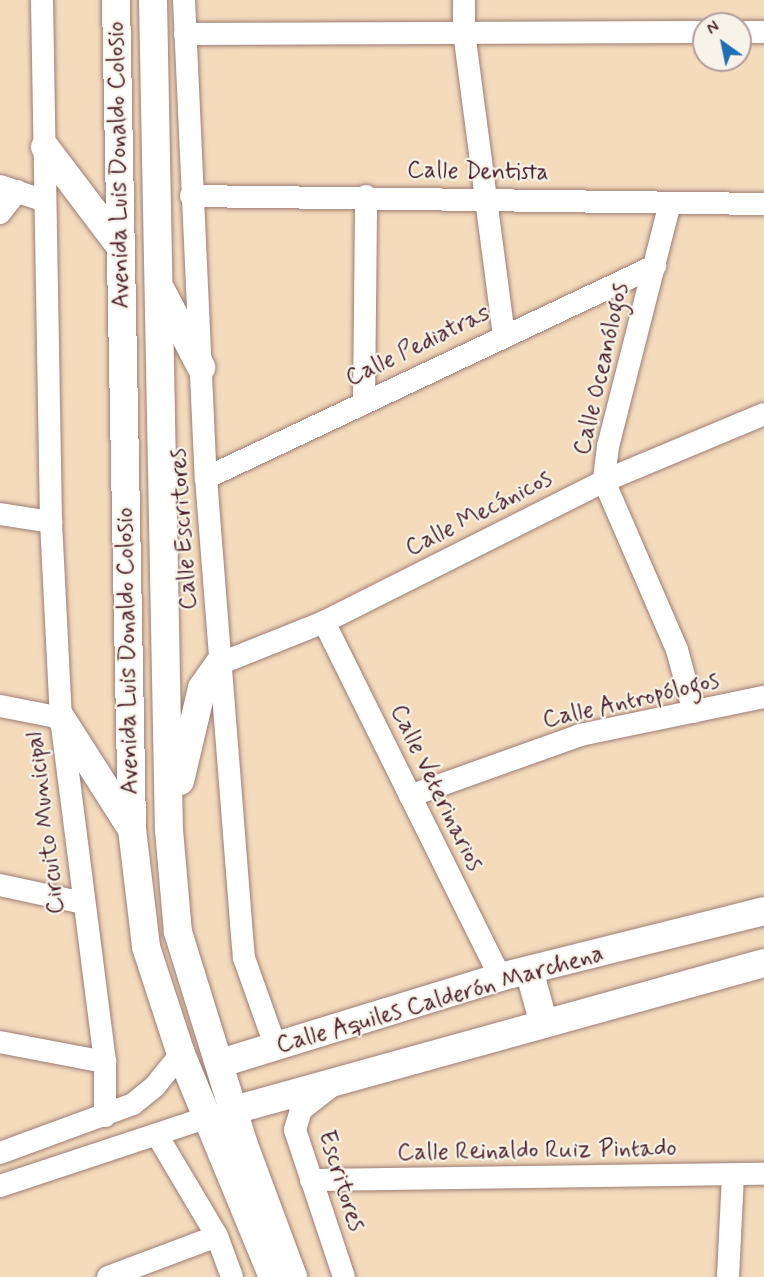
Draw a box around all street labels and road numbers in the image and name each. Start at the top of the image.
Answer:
street label: Avenida Luis Donaldo Colosio [102,22,136,308]
street label: Calle Dentista [407,156,549,188]
street label: Calle Oceanólogos [568,278,636,460]
street label: Calle Pediatras [341,298,495,394]
street label: Calle Escritores [164,447,204,611]
street label: Calle Mecánicos [401,465,557,563]
street label: Avenida Luis Donaldo Colosio [111,508,145,794]
street label: Calle Antropólogos [540,667,722,735]
street label: Calle Veterinarios [384,701,488,875]
street label: Circuito Municipal [21,731,71,915]
street label: Calle Aquiles Calderón Marchena [275,940,605,1060]
street label: Escritores [311,1127,371,1235]
street label: Calle Reinaldo Ruiz Pintado [400,1134,674,1168]

